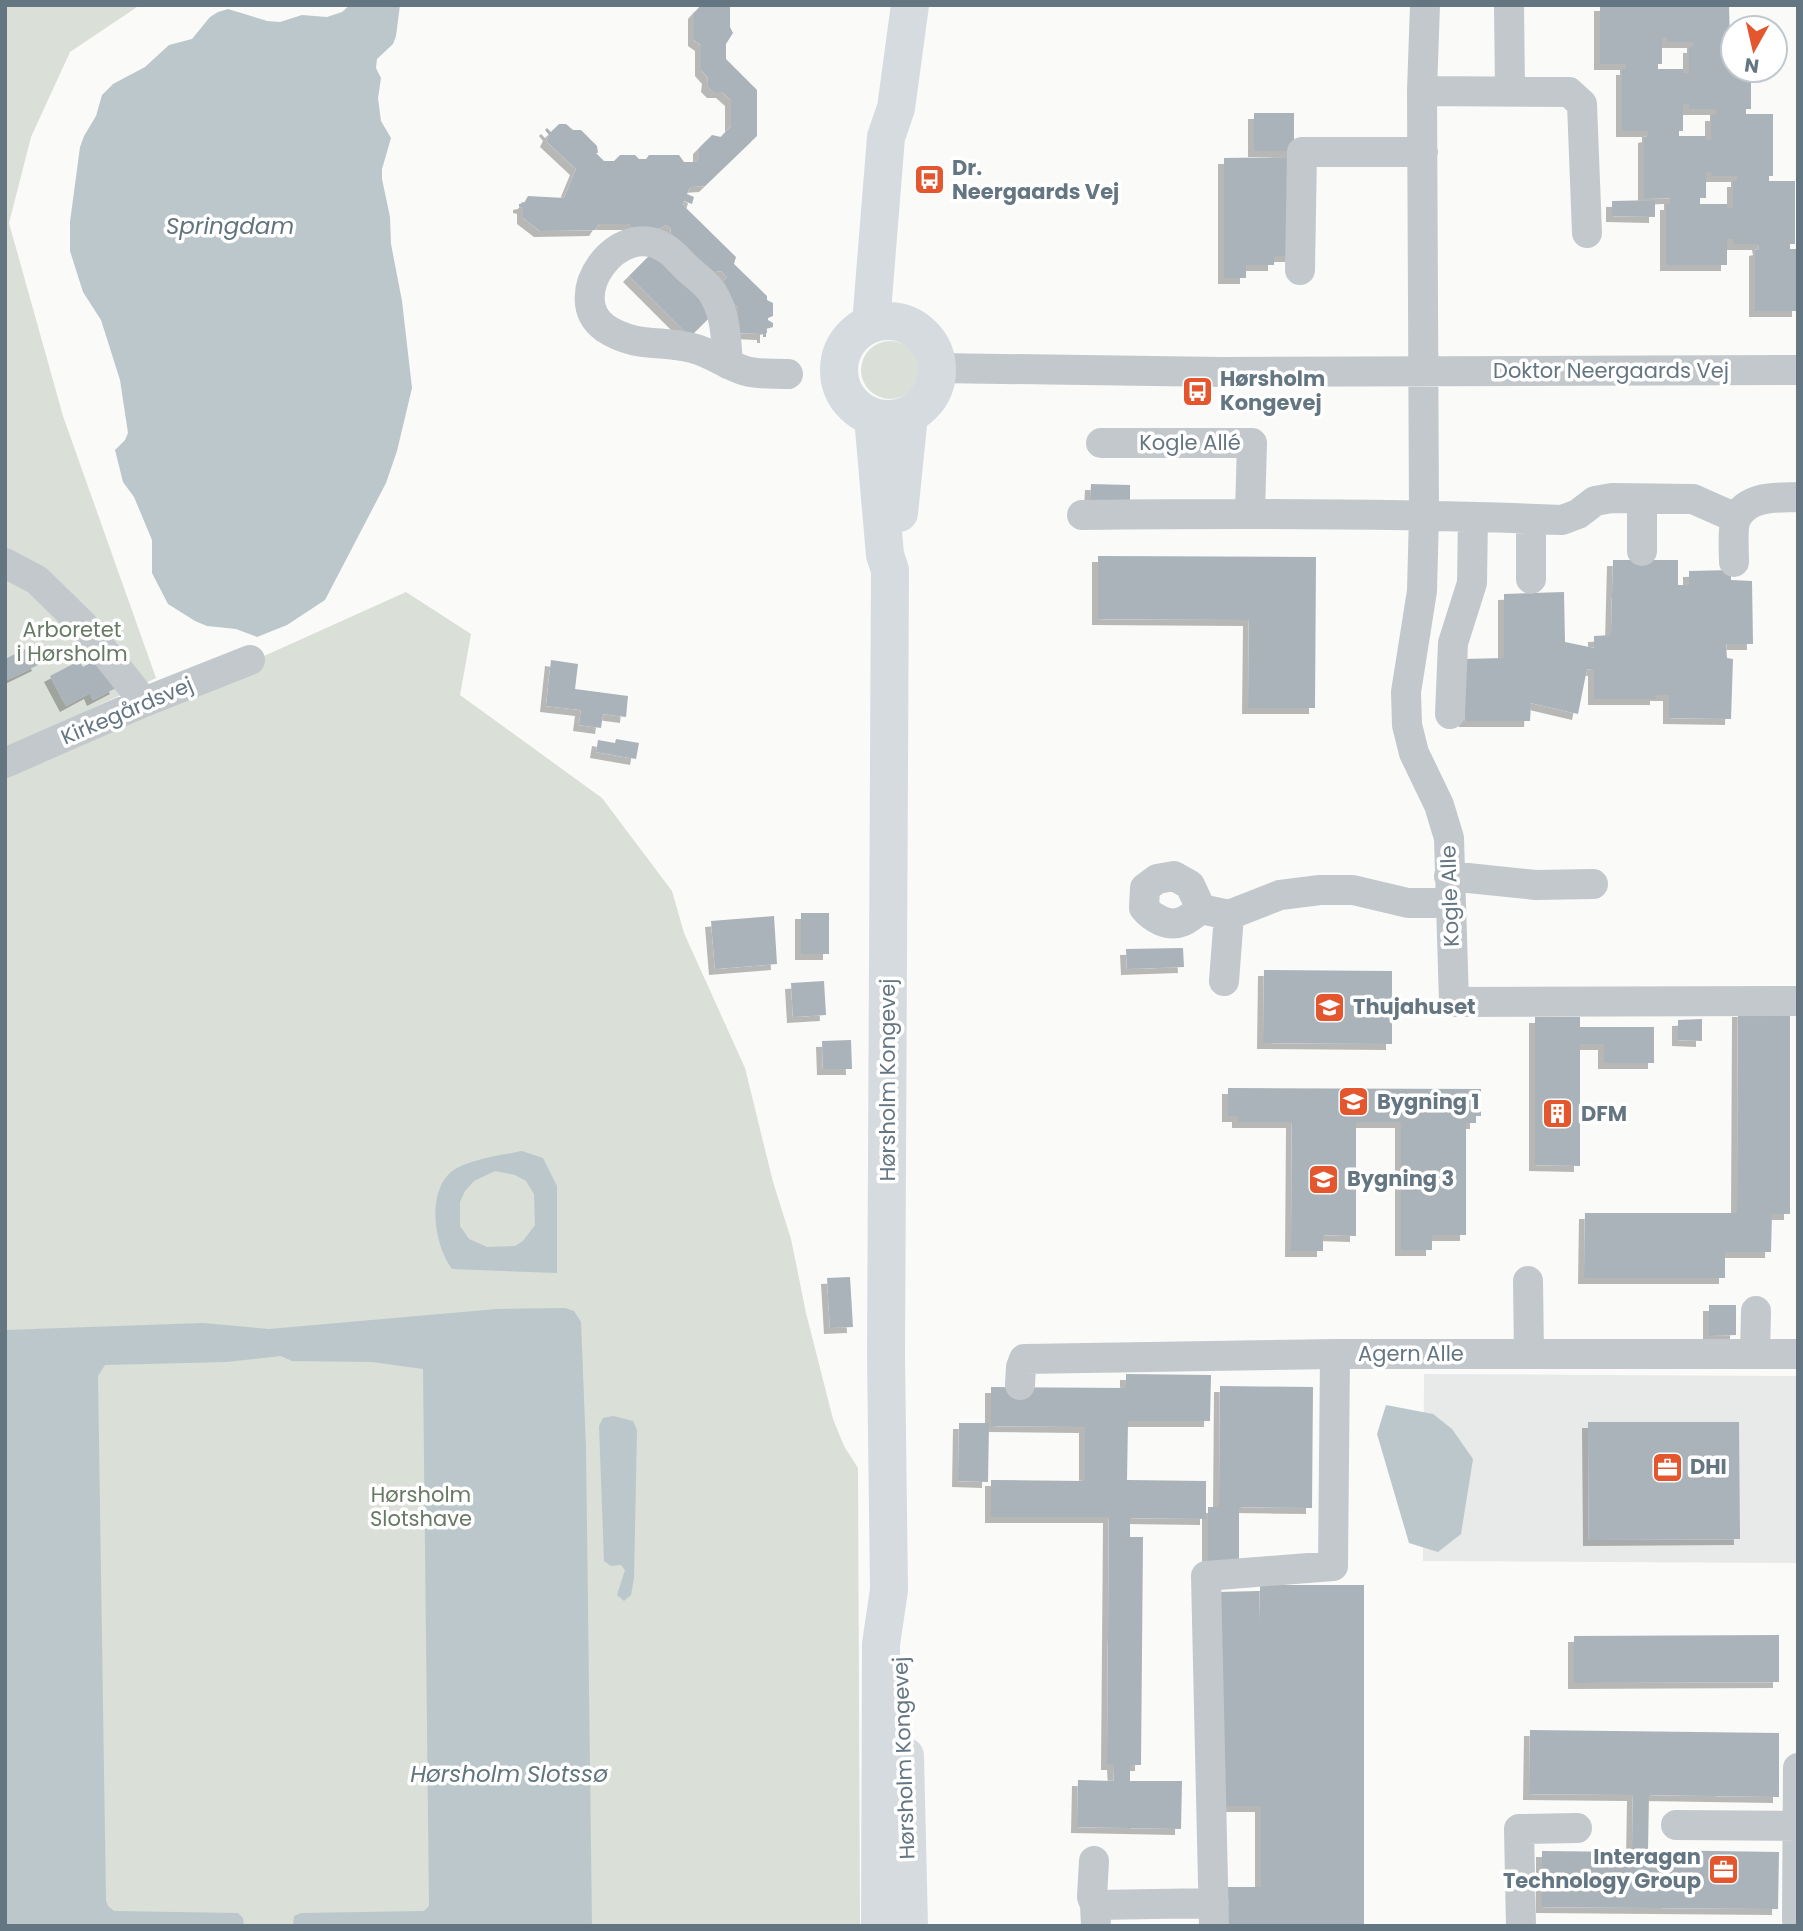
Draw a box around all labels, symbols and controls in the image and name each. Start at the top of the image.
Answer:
north arrow [1719,14,1789,84]
text: N [1743,51,1761,80]
place label: Dr. Neergaards Vej [952,153,1119,206]
bus stop icon: Dr. Neergaards Vej [912,163,946,197]
water label: Springdam [166,210,294,242]
street label: Doktor Neergaards Vej [1493,356,1729,385]
place label: Hørsholm Kongevej [1220,364,1325,417]
bus stop icon: Hørsholm Kongevej [1180,374,1214,408]
street label: Kogle Allé [1139,428,1241,457]
park label: Arboretet i Hørsholm [16,615,128,668]
street label: Kirkegårdsvej [56,670,197,751]
street label: Kogle Alle [1433,845,1466,947]
street label: Hørsholm Kongevej [873,979,902,1181]
school or university icon: Thujahuset [1313,990,1347,1024]
place label: Thujahuset [1353,992,1476,1021]
school or university icon: Bygning 1 [1337,1085,1371,1119]
place label: Bygning 1 [1377,1087,1479,1116]
building icon: DFM [1541,1097,1575,1131]
place label: DFM [1581,1099,1627,1128]
school or university icon: Bygning 3 [1307,1162,1341,1196]
place label: Bygning 3 [1347,1164,1454,1193]
street label: Agern Alle [1358,1339,1464,1368]
office icon: DHI [1650,1450,1684,1484]
place label: DHI [1690,1452,1727,1481]
park label: Hørsholm Slotshave [370,1480,472,1533]
street label: Hørsholm Kongevej [885,1656,922,1860]
water label: Hørsholm Slotssø [410,1758,608,1790]
place label: Interagan Technology Group [1503,1842,1701,1895]
office icon: Interagan Technology Group [1707,1852,1741,1886]

